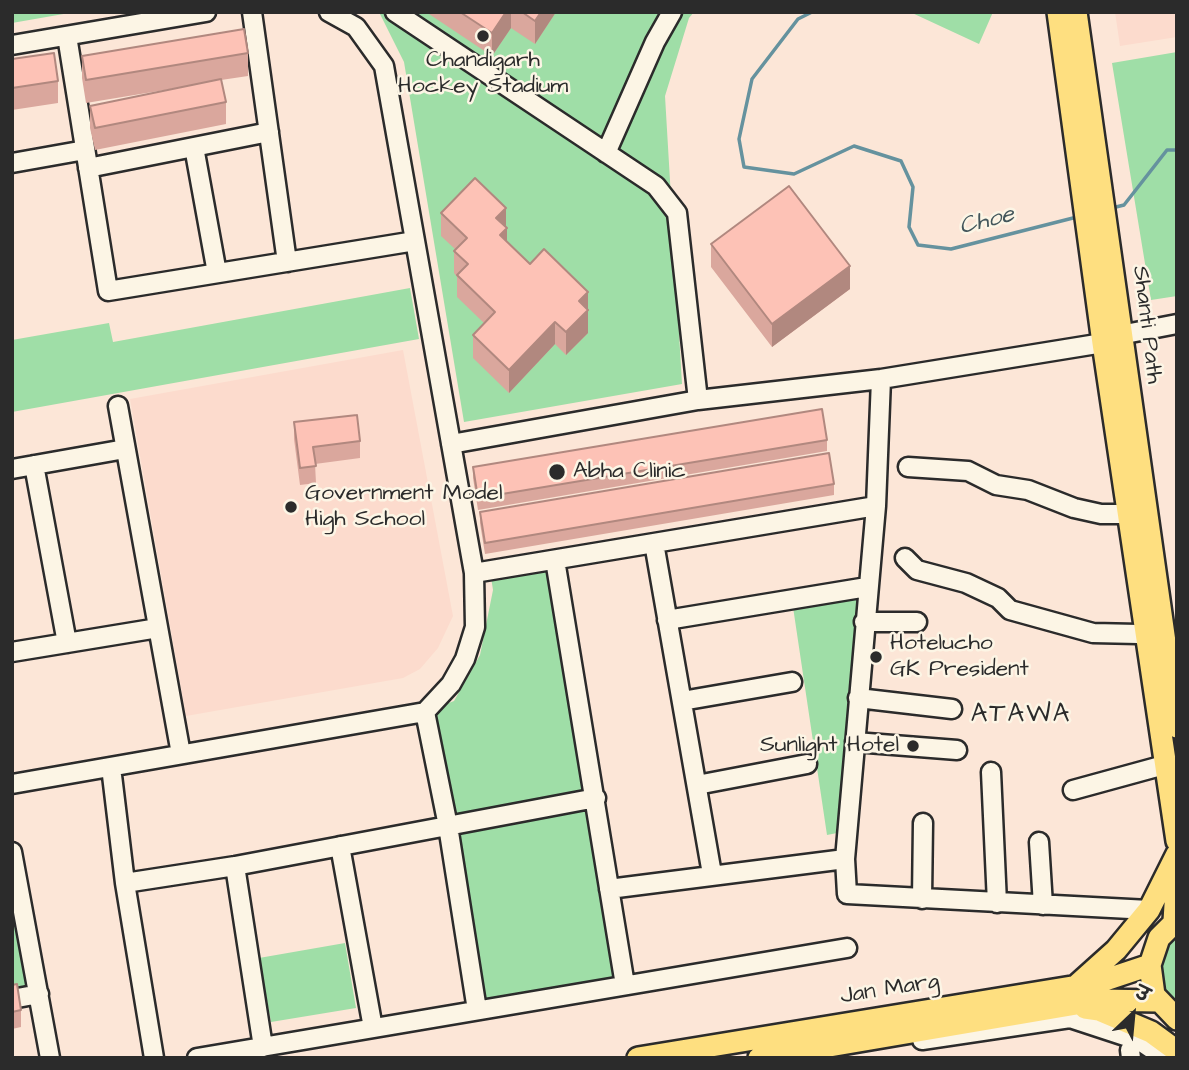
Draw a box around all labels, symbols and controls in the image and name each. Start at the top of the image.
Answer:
marker: Chandigarh Hockey Stadium [475,28,491,44]
place label: Chandigarh Hockey Stadium [398,47,568,101]
water label: Choe [957,201,1017,243]
street label: Shanti Path [1125,265,1167,385]
place label: Abha Clinic [573,458,686,486]
marker: Abha Clinic [547,462,567,482]
place label: Government Model High School [305,480,503,534]
marker: Government Model High School [283,499,299,515]
place label: Hotelucho GK President [890,630,1029,684]
marker: Hotelucho GK President [868,649,884,665]
district label: ATAWA [971,700,1071,732]
place label: Sunlight Hotel [760,732,899,760]
marker: Sunlight Hotel [905,738,921,754]
street label: Jan Marg [839,969,941,1011]
north arrow [1098,979,1168,1049]
text: उ [1131,980,1154,1010]

